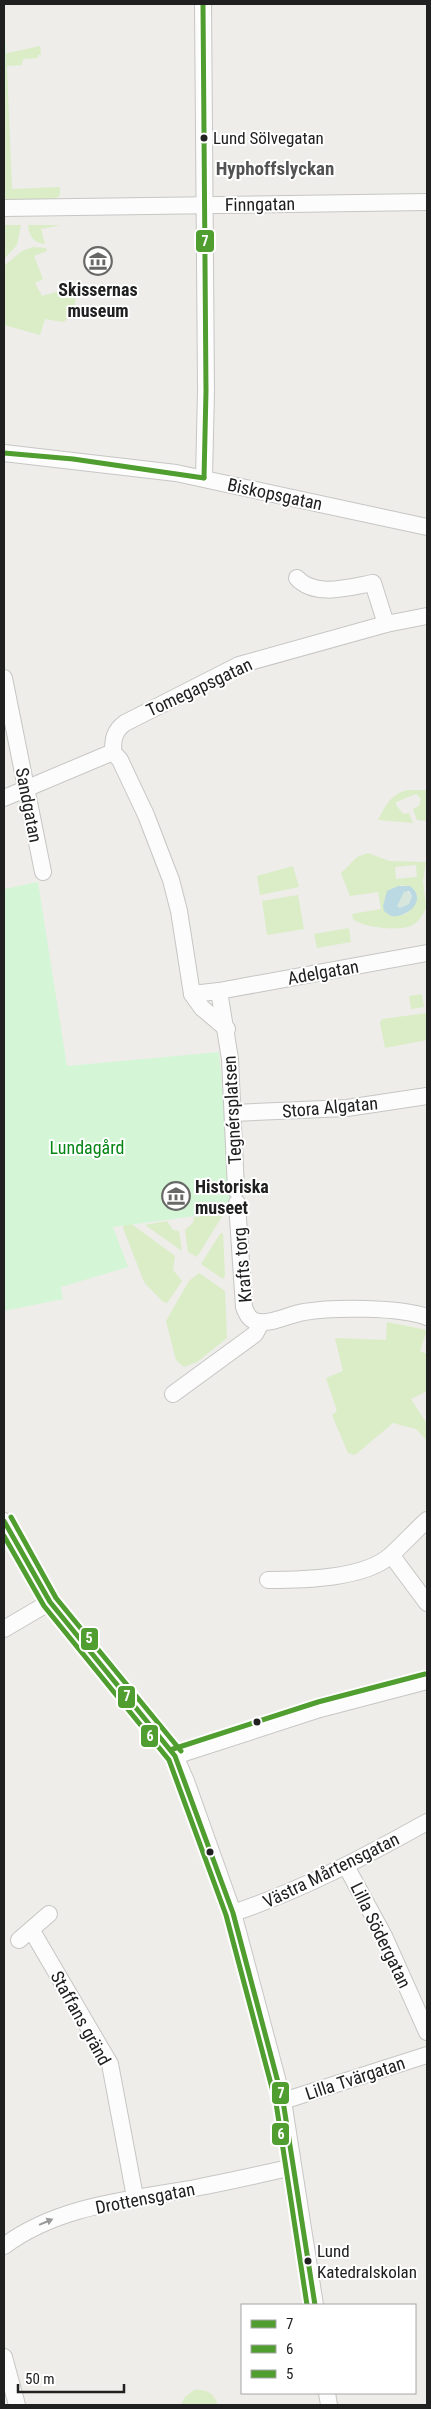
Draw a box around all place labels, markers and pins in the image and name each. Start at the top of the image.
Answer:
place label: Lund Sölvegatan [213,128,324,148]
marker: Lund Sölvegatan [199,133,209,143]
museum icon: Skissernas museum [83,246,113,276]
place label: Skissernas museum [58,279,138,321]
place label: Historiska museet [195,1176,269,1218]
museum icon: Historiska museet [161,1181,191,1211]
unlabelled marker [252,1717,262,1727]
unlabelled marker [205,1847,215,1857]
place label: Lund Katedralskolan [317,2241,417,2282]
marker: Lund Katedralskolan [303,2256,313,2266]

